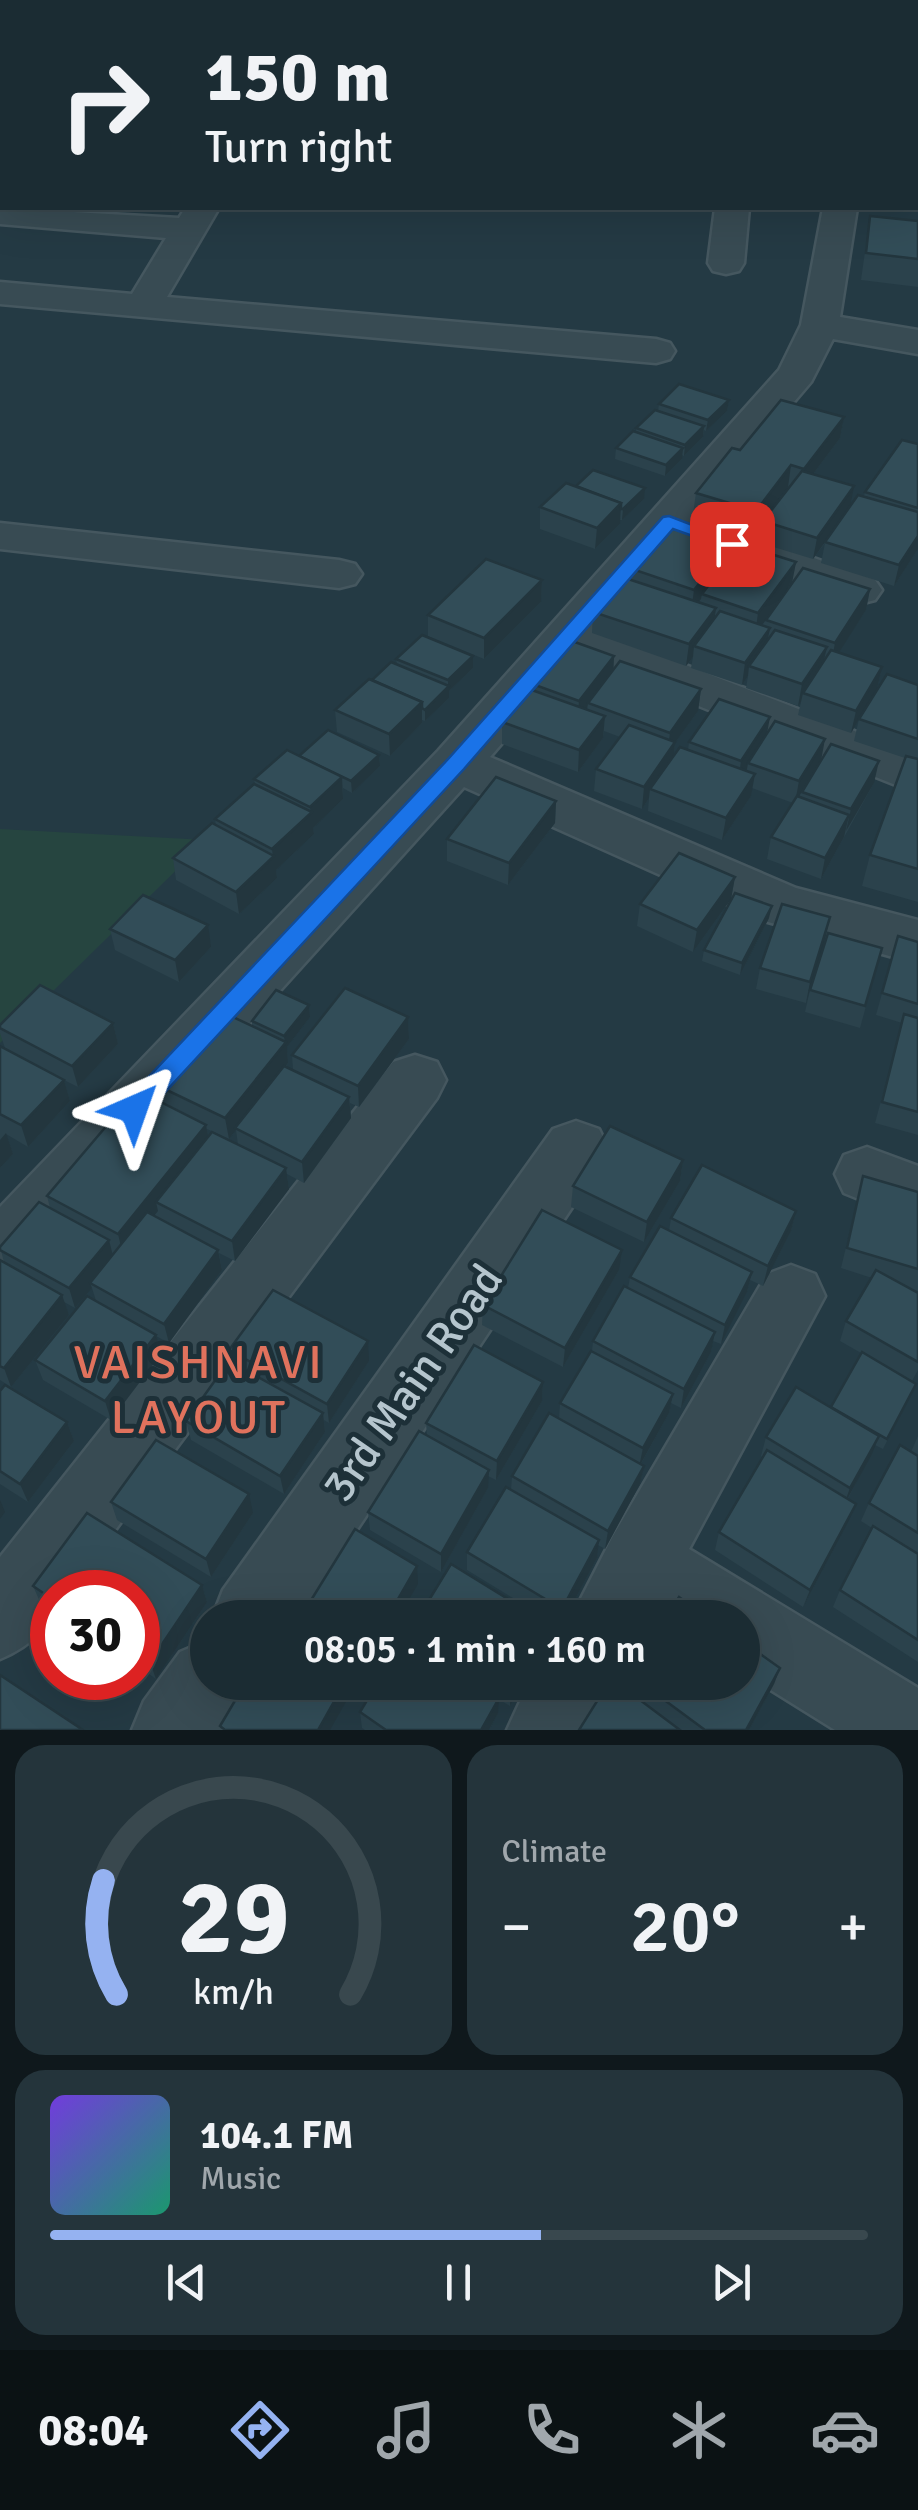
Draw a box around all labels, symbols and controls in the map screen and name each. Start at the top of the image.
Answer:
text: 150 m [205,34,390,120]
icon: right [40,40,170,170]
text: Turn right [205,120,393,175]
pin [690,502,775,587]
icon: arrive [705,517,760,572]
position arrow [82,1057,186,1161]
street label: 3rd Main Road [311,1254,515,1512]
district label: VAISHNAVI LAYOUT [73,1333,325,1447]
speed limit sign: 30 [30,1570,160,1700]
text: 08:05 · 1 min · 160 m [304,1626,646,1673]
text: Climate [502,1832,607,1871]
text: 29 [177,1854,289,1982]
text: 20° [630,1880,740,1973]
text: − [502,1893,531,1961]
text: + [838,1893,868,1961]
text: km/h [193,1970,274,2014]
text: 104.1 FM [200,2112,353,2159]
text: Music [200,2159,281,2198]
icon: previous [159,2255,214,2310]
icon: pause [431,2255,486,2310]
icon: next [704,2255,759,2310]
icon: directions [225,2395,295,2465]
icon: music [371,2395,441,2465]
icon: phone [517,2395,587,2465]
icon: climate [664,2395,734,2465]
icon: car [810,2395,880,2465]
text: 08:04 [38,2403,149,2458]

